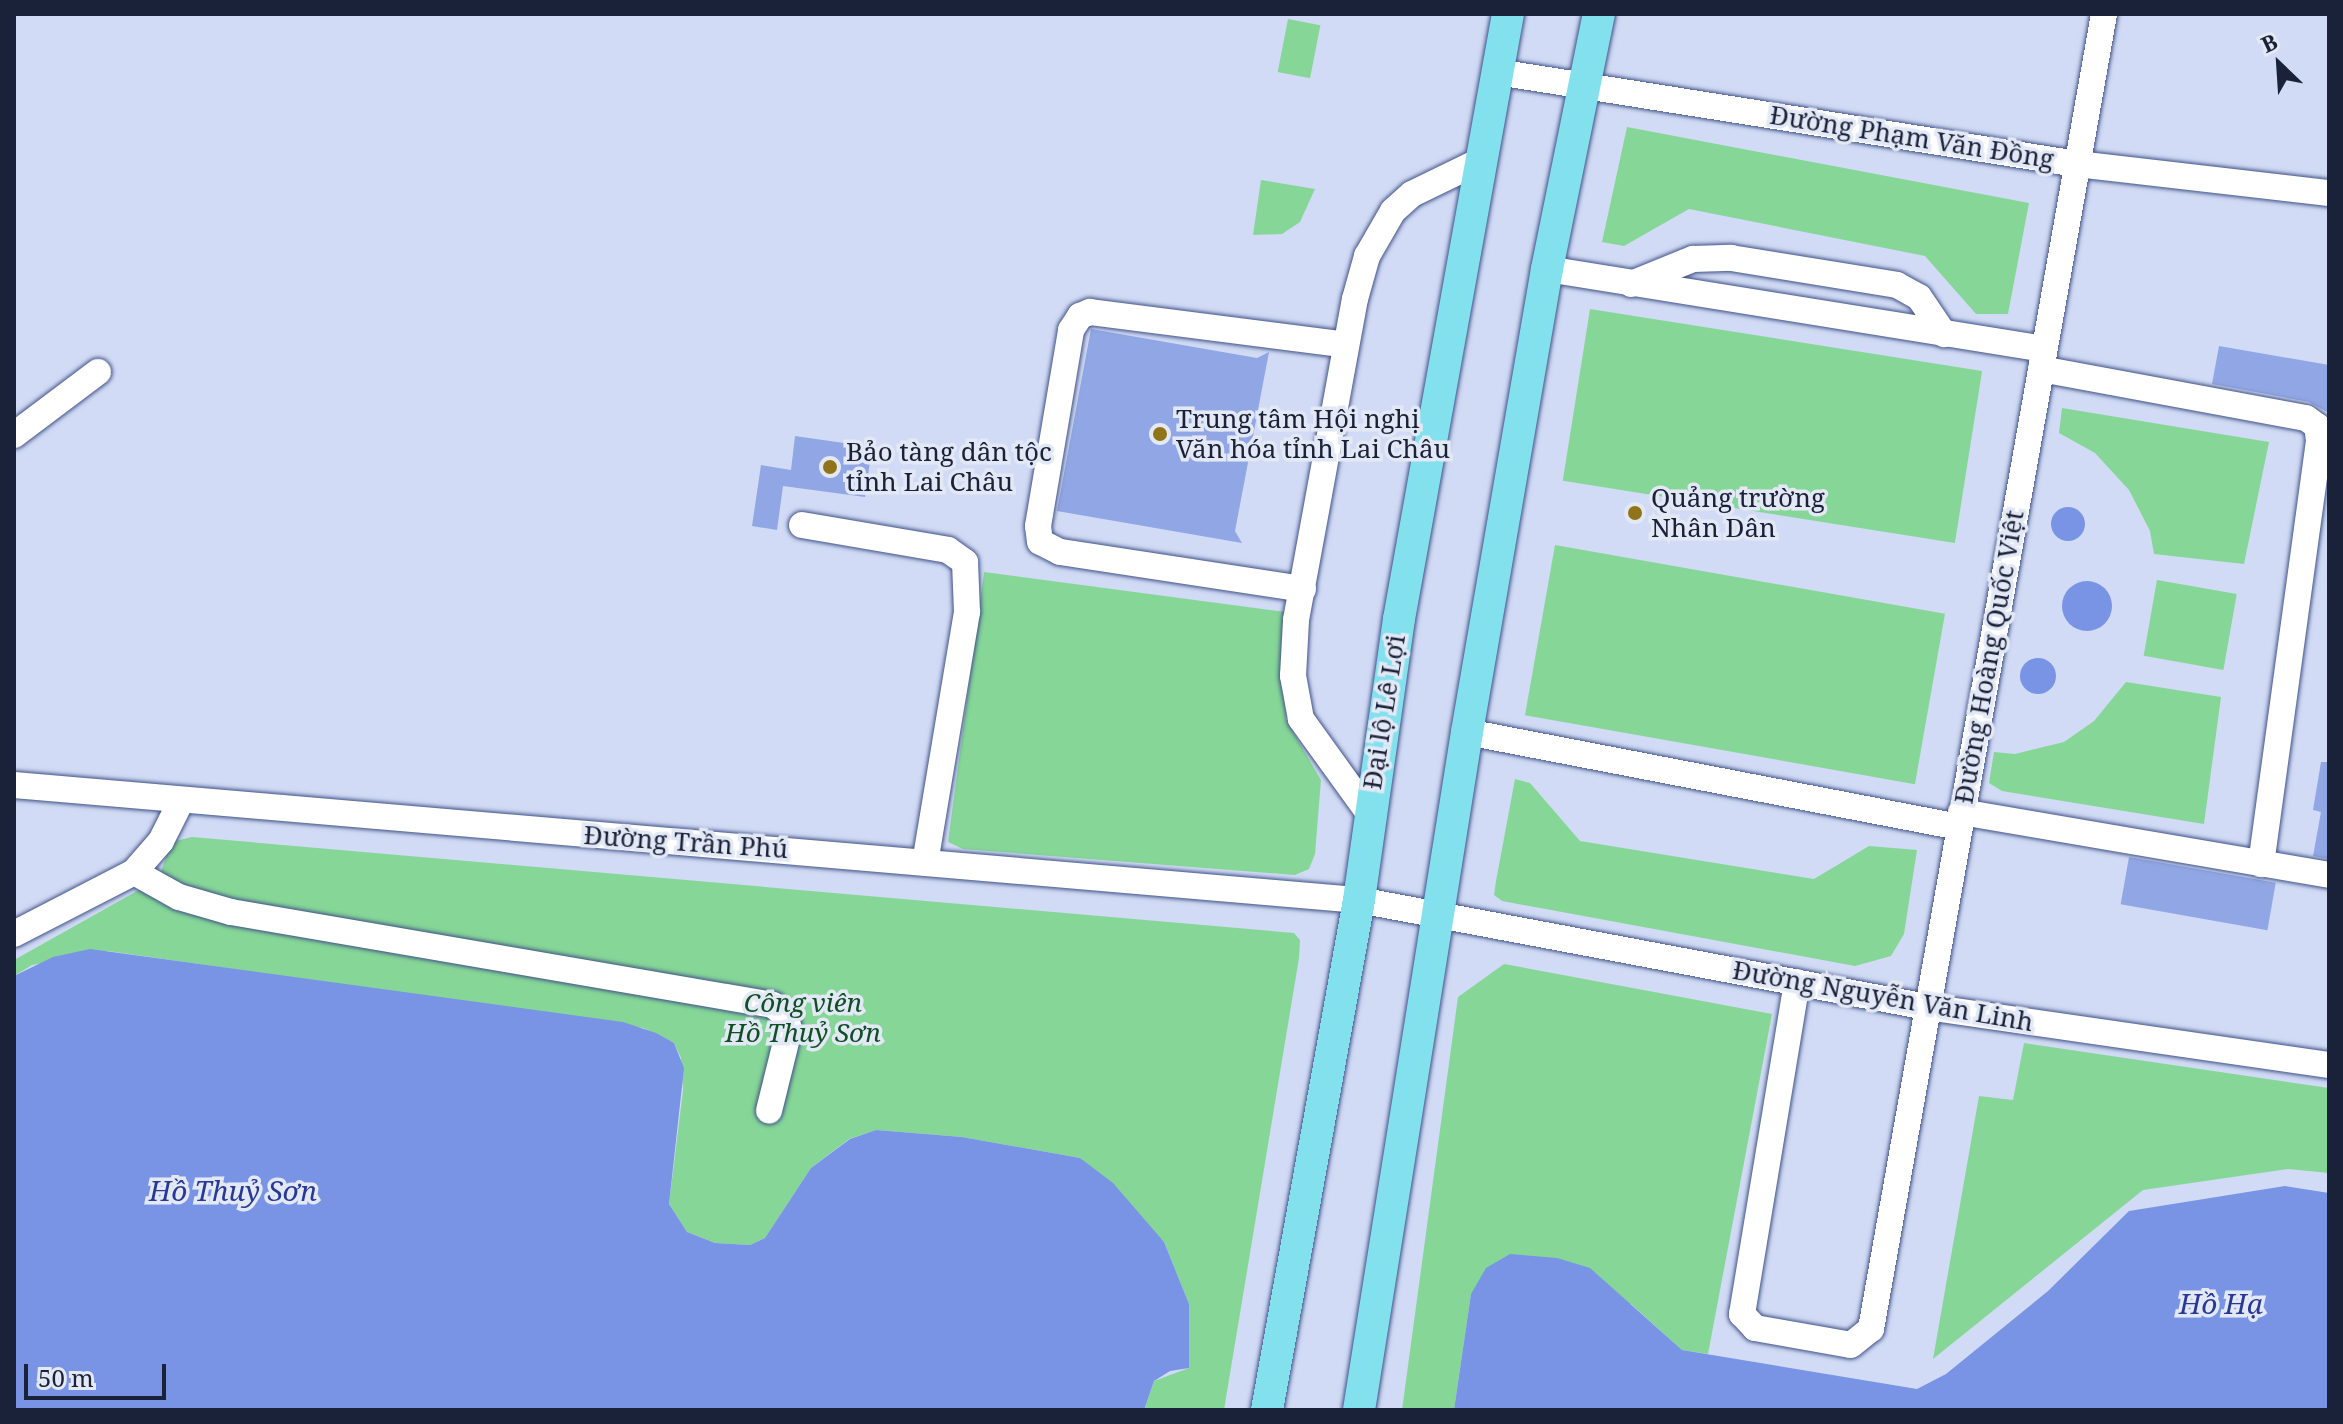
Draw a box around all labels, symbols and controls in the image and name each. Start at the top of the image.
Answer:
north arrow [2239,24,2319,104]
text: B [2256,26,2282,59]
street label: Đường Phạm Văn Đồng [1768,99,2056,175]
place label: Trung tâm Hội nghị Văn hóa tỉnh Lai Châu [1176,403,1450,464]
marker: Trung tâm Hội nghị Văn hóa tỉnh Lai Châu [1151,425,1169,443]
place label: Bảo tàng dân tộc tỉnh Lai Châu [846,436,1052,498]
marker: Bảo tàng dân tộc tỉnh Lai Châu [821,458,839,476]
place label: Quảng trường Nhân Dân [1651,482,1825,544]
marker: Quảng trường Nhân Dân [1626,504,1644,522]
street label: Đường Hoàng Quốc Việt [1948,508,2030,806]
street label: Đại lộ Lê Lợi [1356,632,1412,792]
street label: Đường Trần Phú [583,819,789,865]
street label: Đường Nguyễn Văn Linh [1730,954,2036,1038]
park label: Công viên Hồ Thuỷ Sơn [725,987,881,1048]
water label: Hồ Thuỷ Sơn [149,1173,317,1207]
water label: Hồ Hạ [2179,1286,2263,1320]
scale bar [28,1348,170,1398]
text: 50 m [38,1361,94,1394]

